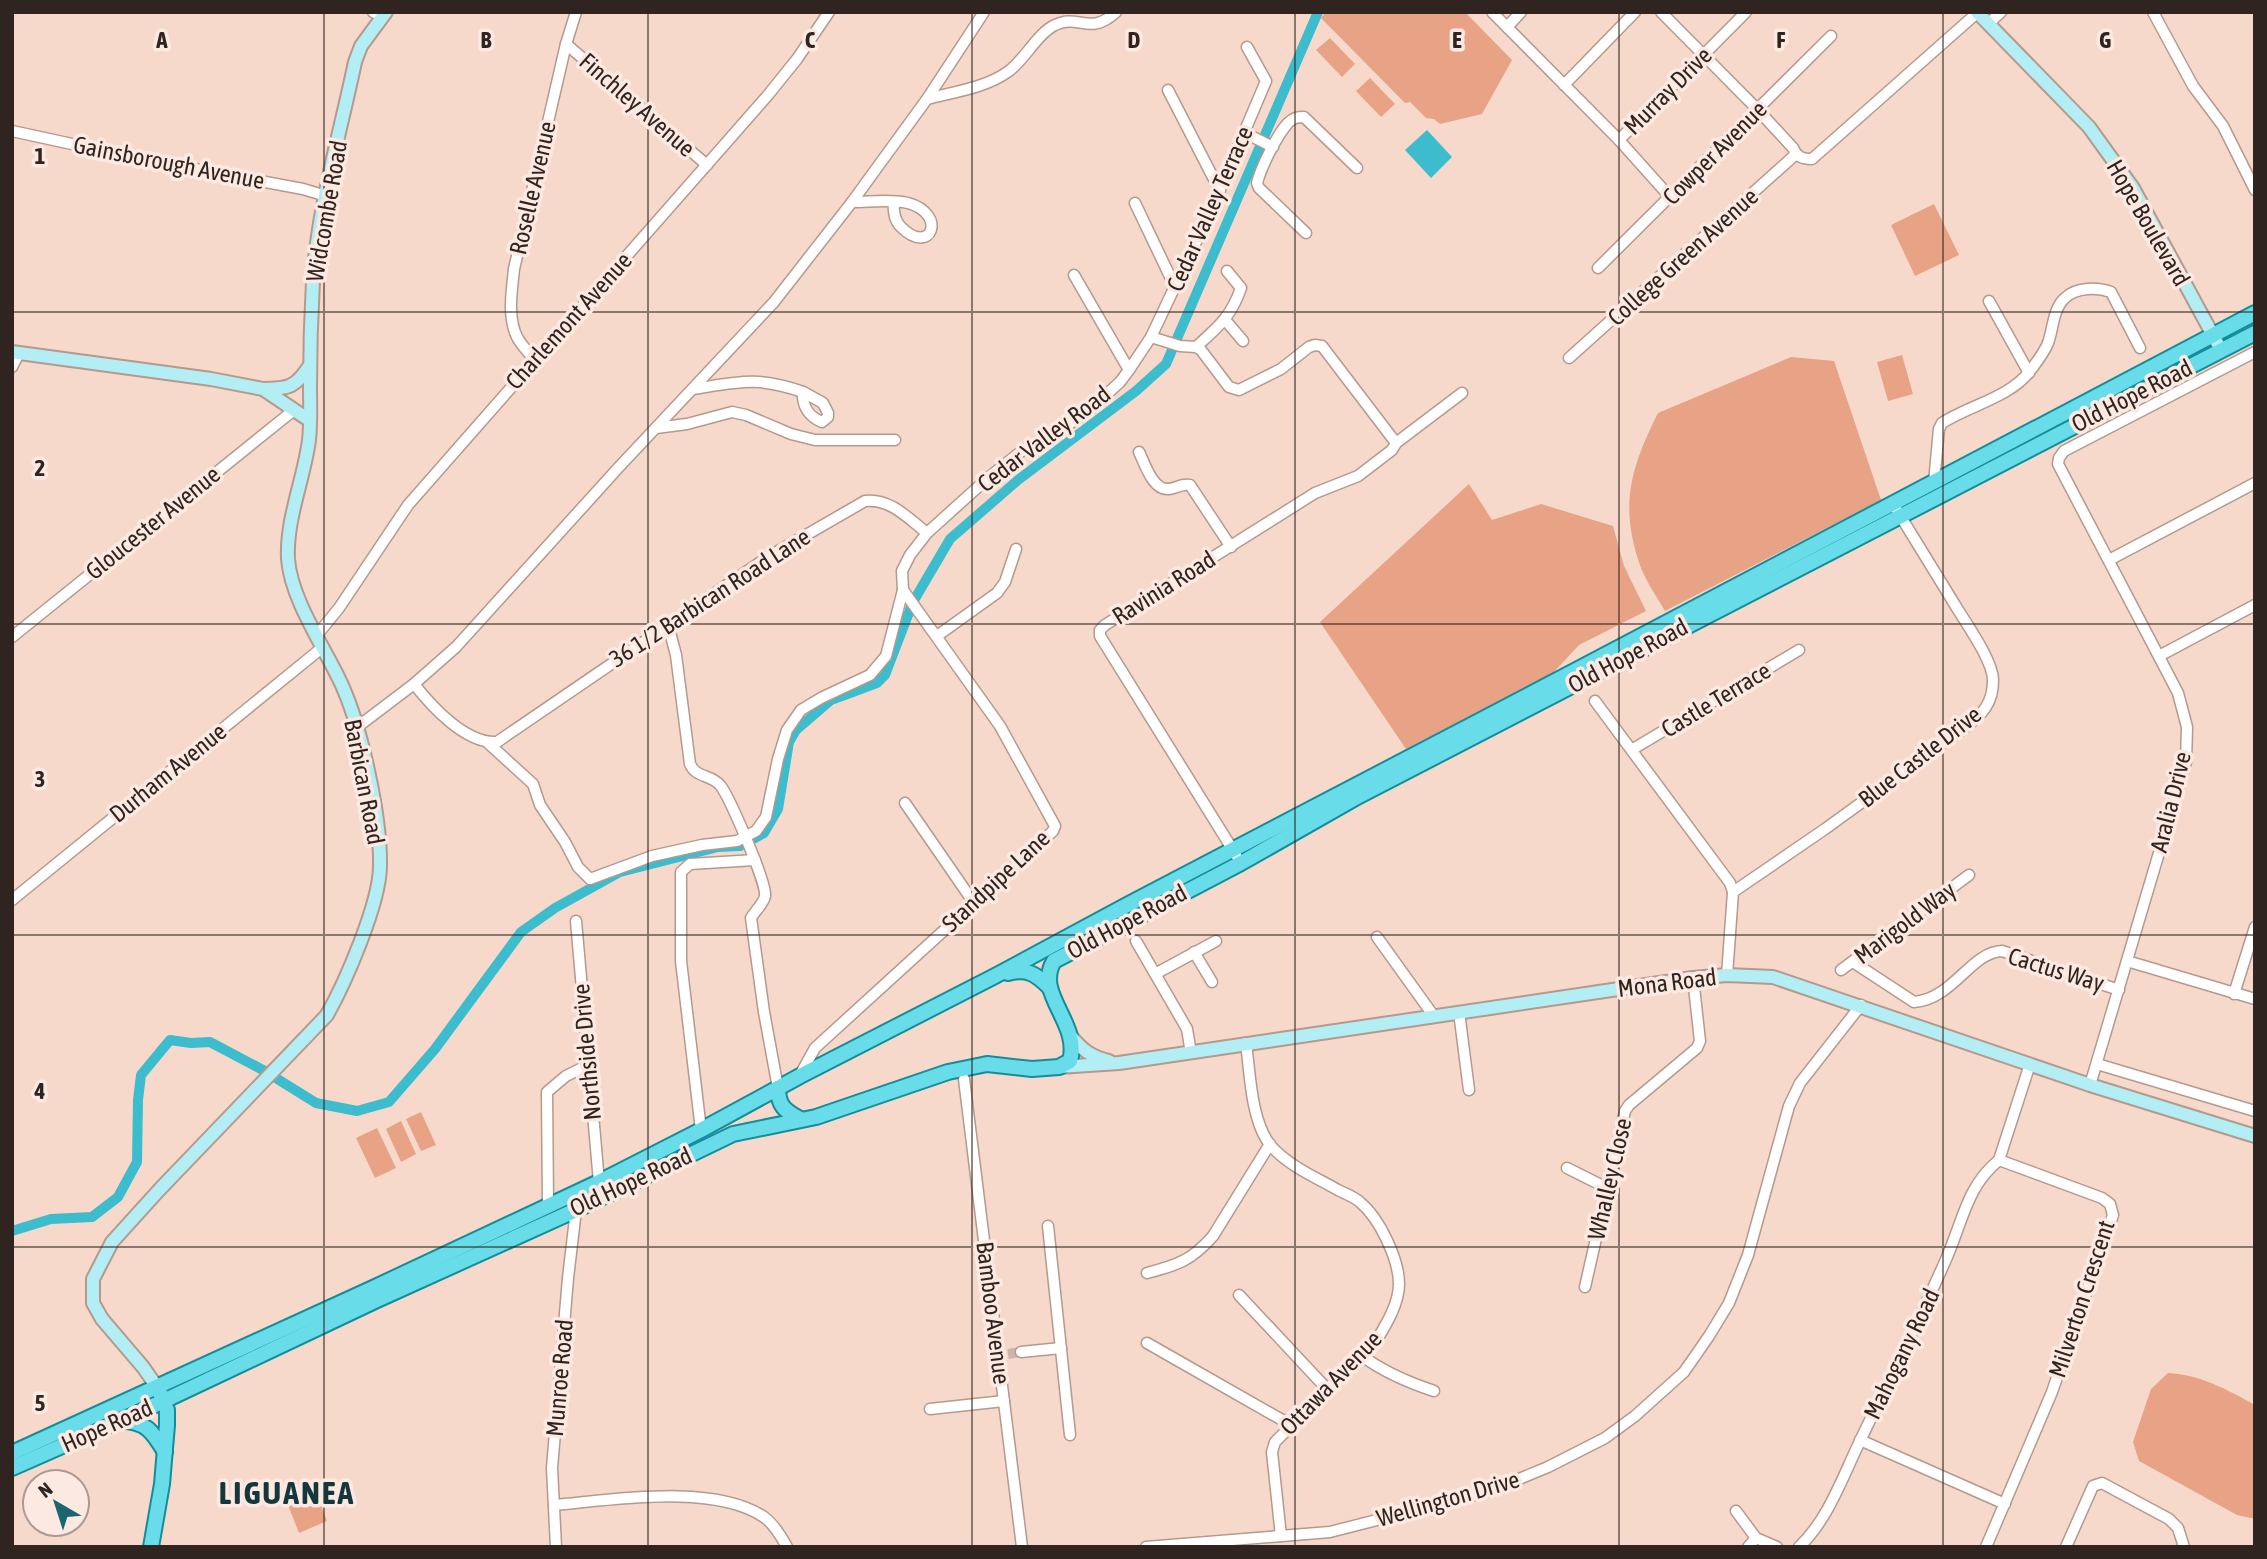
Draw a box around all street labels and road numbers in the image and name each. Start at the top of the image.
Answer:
street label: Murray Drive [1618,41,1717,140]
street label: Finchley Avenue [574,47,700,162]
street label: Cowper Avenue [1657,95,1772,210]
street label: Roselle Avenue [504,119,561,257]
street label: Cedar Valley Terrace [1161,122,1258,295]
street label: Gainsborough Avenue [71,131,267,194]
street label: Widcombe Road [301,138,352,284]
street label: Hope Boulevard [2101,155,2195,291]
street label: College Green Avenue [1602,182,1763,331]
street label: Charlemont Avenue [500,247,637,395]
street label: Old Hope Road [2067,354,2196,437]
street label: Cedar Valley Road [972,380,1115,497]
street label: Gloucester Avenue [80,460,225,585]
street label: 36 1/2 Barbican Road Lane [605,523,815,672]
street label: Ravinia Road [1107,545,1220,630]
street label: Old Hope Road [1563,613,1692,698]
street label: Castle Terrace [1656,657,1775,743]
street label: Blue Castle Drive [1853,700,1986,813]
street label: Durham Avenue [104,717,231,828]
street label: Barbican Road [339,717,390,847]
street label: Aralia Drive [2145,749,2196,855]
street label: Standpipe Lane [936,824,1055,937]
street label: Marigold Way [1849,876,1961,969]
street label: Old Hope Road [1062,879,1191,964]
street label: Cactus Way [2005,942,2107,997]
street label: Mona Road [1616,963,1718,1002]
street label: Northside Drive [567,983,606,1121]
street label: Whalley Close [1582,1115,1637,1242]
street label: Old Hope Road [566,1142,696,1222]
street label: Milverton Crescent [2043,1217,2120,1381]
street label: Bamboo Avenue [971,1240,1016,1386]
street label: Mahogany Road [1858,1284,1945,1423]
street label: Munroe Road [541,1318,578,1438]
street label: Ottawa Avenue [1274,1325,1387,1440]
street label: Hope Road [57,1394,156,1458]
street label: Wellington Drive [1373,1465,1522,1532]

